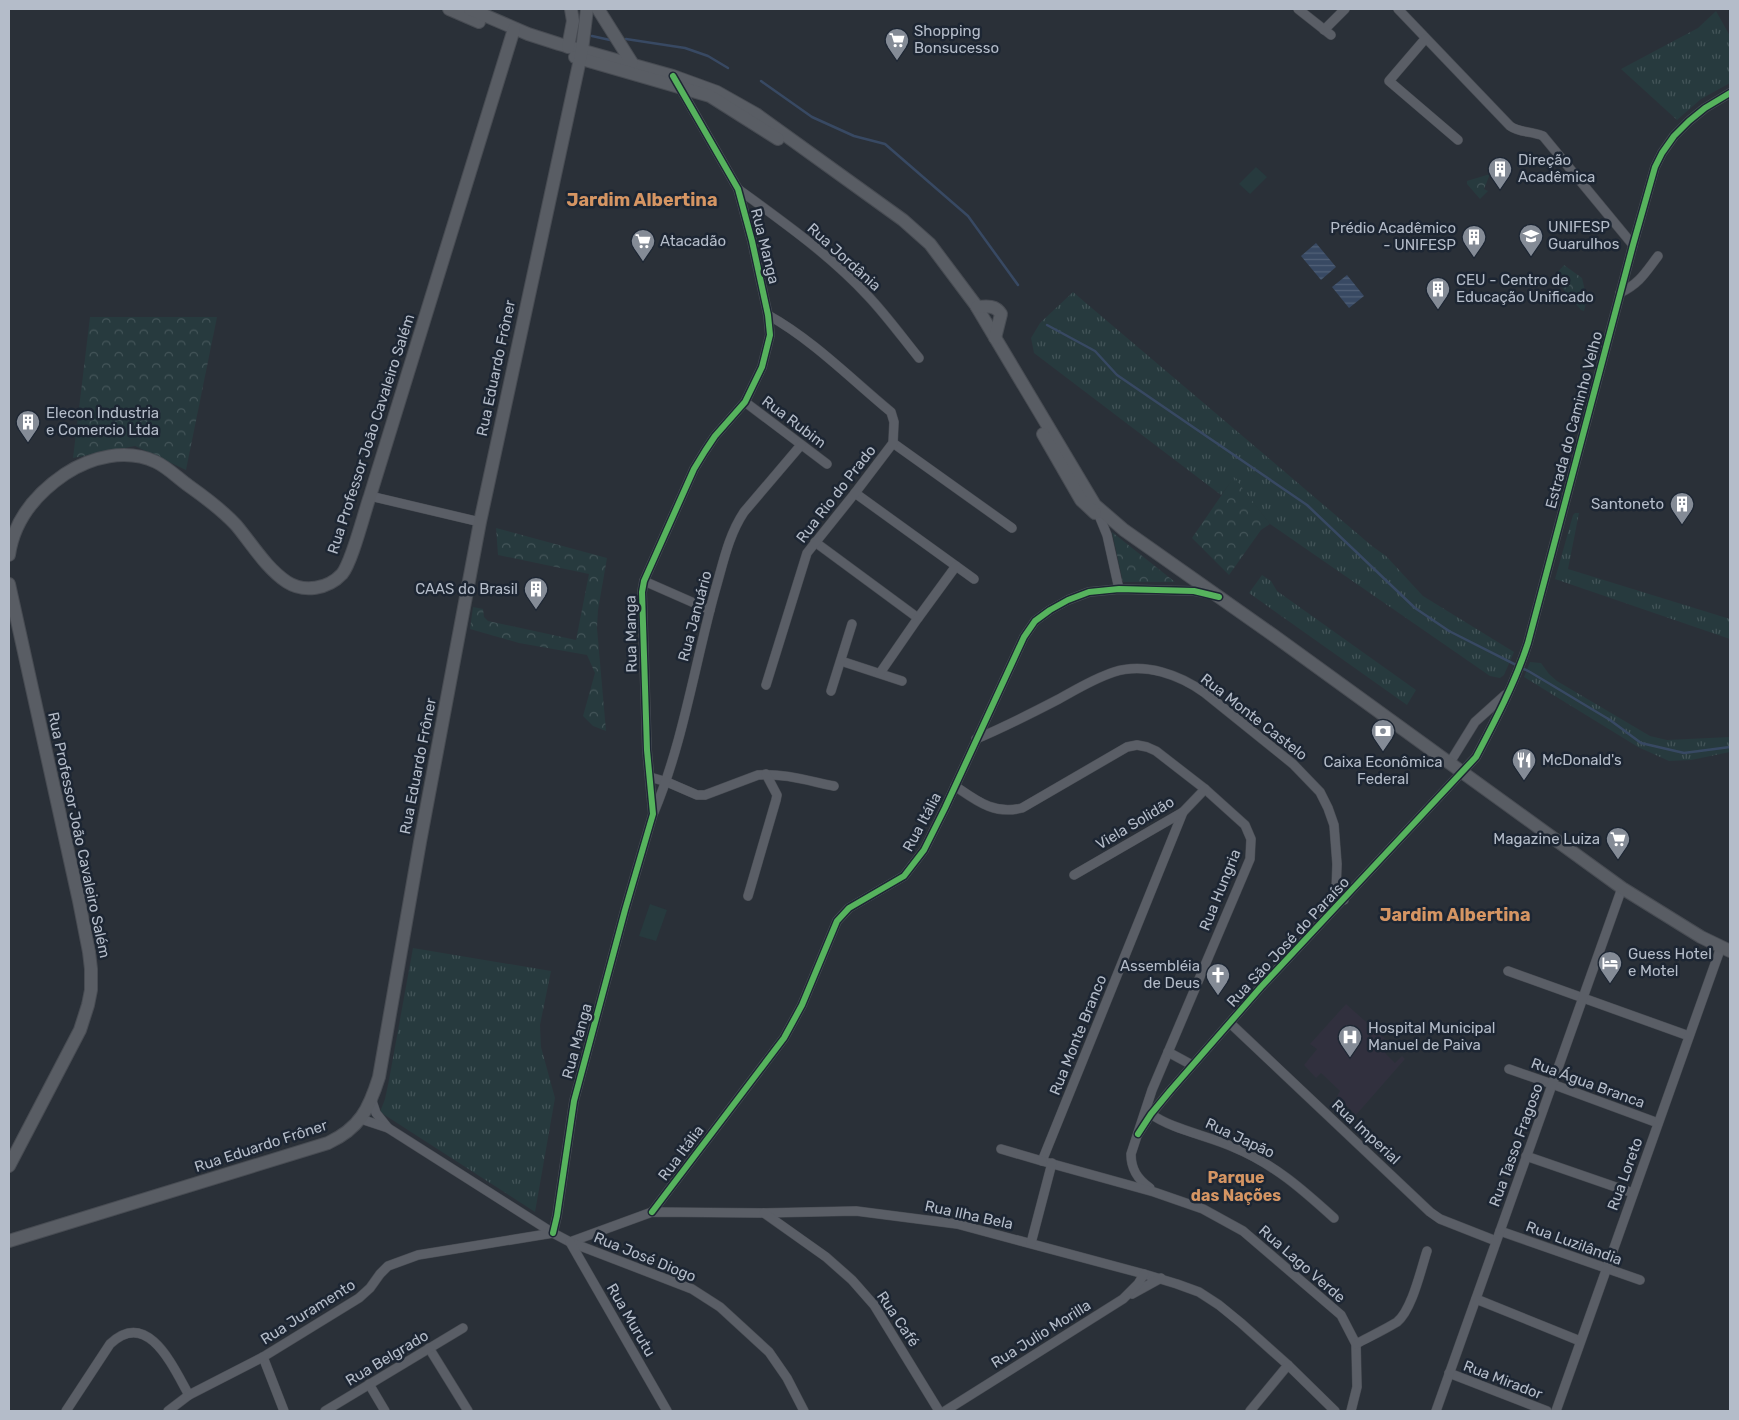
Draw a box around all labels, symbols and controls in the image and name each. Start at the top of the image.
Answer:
place label: Shopping Bonsucesso [914,22,999,57]
supermarket icon: Shopping Bonsucesso [884,27,910,61]
place label: Direção Acadêmica [1518,151,1595,186]
building icon: Direção Acadêmica [1487,156,1513,190]
district label: Jardim Albertina [566,189,718,211]
street label: Rua Manga [747,206,783,286]
place label: UNIFESP Guarulhos [1548,218,1620,253]
street label: Rua Jordânia [804,219,884,295]
place label: Prédio Acadêmico - UNIFESP [1330,219,1456,254]
school or university icon: UNIFESP Guarulhos [1518,223,1544,257]
building icon: Prédio Acadêmico - UNIFESP [1461,224,1487,258]
supermarket icon: Atacadão [630,228,656,262]
place label: Atacadão [660,232,726,250]
place label: CEU - Centro de Educação Unificado [1456,271,1594,306]
building icon: CEU - Centro de Educação Unificado [1425,276,1451,310]
street label: Rua Eduardo Frôner [473,298,519,438]
street label: Rua Professor João Cavaleiro Salém [324,312,418,556]
street label: Estrada do Caminho Velho [1542,329,1606,511]
street label: Rua Rubim [758,392,830,452]
place label: Elecon Industria e Comercio Ltda [46,404,159,439]
building icon: Elecon Industria e Comercio Ltda [15,409,41,443]
street label: Rua Rio do Prado [792,442,880,546]
building icon: Santoneto [1669,491,1695,525]
place label: Santoneto [1591,495,1664,513]
street label: Rua Januário [674,569,716,663]
building icon: CAAS do Brasil [523,576,549,610]
place label: CAAS do Brasil [415,580,518,598]
street label: Rua Manga [621,595,641,673]
street label: Rua Monte Castelo [1197,670,1311,764]
street label: Rua Eduardo Frôner [396,696,440,836]
street label: Rua Professor João Cavaleiro Salém [44,710,114,960]
bank icon: Caixa Econômica Federal [1370,718,1396,752]
restaurant icon: McDonald's [1511,747,1537,781]
place label: McDonald's [1542,751,1622,769]
place label: Caixa Econômica Federal [1324,753,1442,788]
street label: Rua Itália [899,789,945,855]
street label: Viela Solidão [1092,793,1178,853]
supermarket icon: Magazine Luiza [1605,826,1631,860]
place label: Magazine Luiza [1493,830,1600,848]
street label: Rua Hungria [1196,847,1244,933]
street label: Rua São José do Paraíso [1223,873,1353,1011]
district label: Jardim Albertina [1379,904,1531,926]
place label: Guess Hotel e Motel [1628,945,1712,980]
hotel icon: Guess Hotel e Motel [1597,950,1623,984]
place label: Assembléia de Deus [1120,957,1200,992]
church icon: Assembléia de Deus [1205,962,1231,996]
street label: Rua Monte Branco [1046,972,1110,1098]
street label: Rua Manga [558,1001,596,1081]
place label: Hospital Municipal Manuel de Paiva [1368,1019,1495,1054]
hospital icon: Hospital Municipal Manuel de Paiva [1337,1024,1363,1058]
street label: Rua Água Branca [1529,1054,1647,1112]
street label: Rua Tasso Fragoso [1485,1081,1547,1209]
street label: Rua Imperial [1328,1096,1404,1168]
street label: Rua Japão [1202,1114,1278,1162]
street label: Rua Eduardo Frôner [192,1116,330,1176]
street label: Rua Itália [654,1122,708,1184]
street label: Rua Loreto [1604,1135,1646,1213]
district label: Parque das Nações [1191,1168,1281,1205]
street label: Rua Ilha Bela [923,1197,1015,1233]
street label: Rua Luzilândia [1523,1217,1625,1269]
street label: Rua Lago Verde [1255,1222,1349,1306]
street label: Rua José Diogo [591,1228,699,1286]
street label: Rua Juramento [257,1276,359,1348]
street label: Rua Murutu [603,1280,659,1360]
street label: Rua Café [873,1288,923,1350]
street label: Rua Julio Morilla [988,1296,1094,1372]
street label: Rua Belgrado [342,1326,432,1390]
street label: Rua Mirador [1461,1357,1545,1403]

